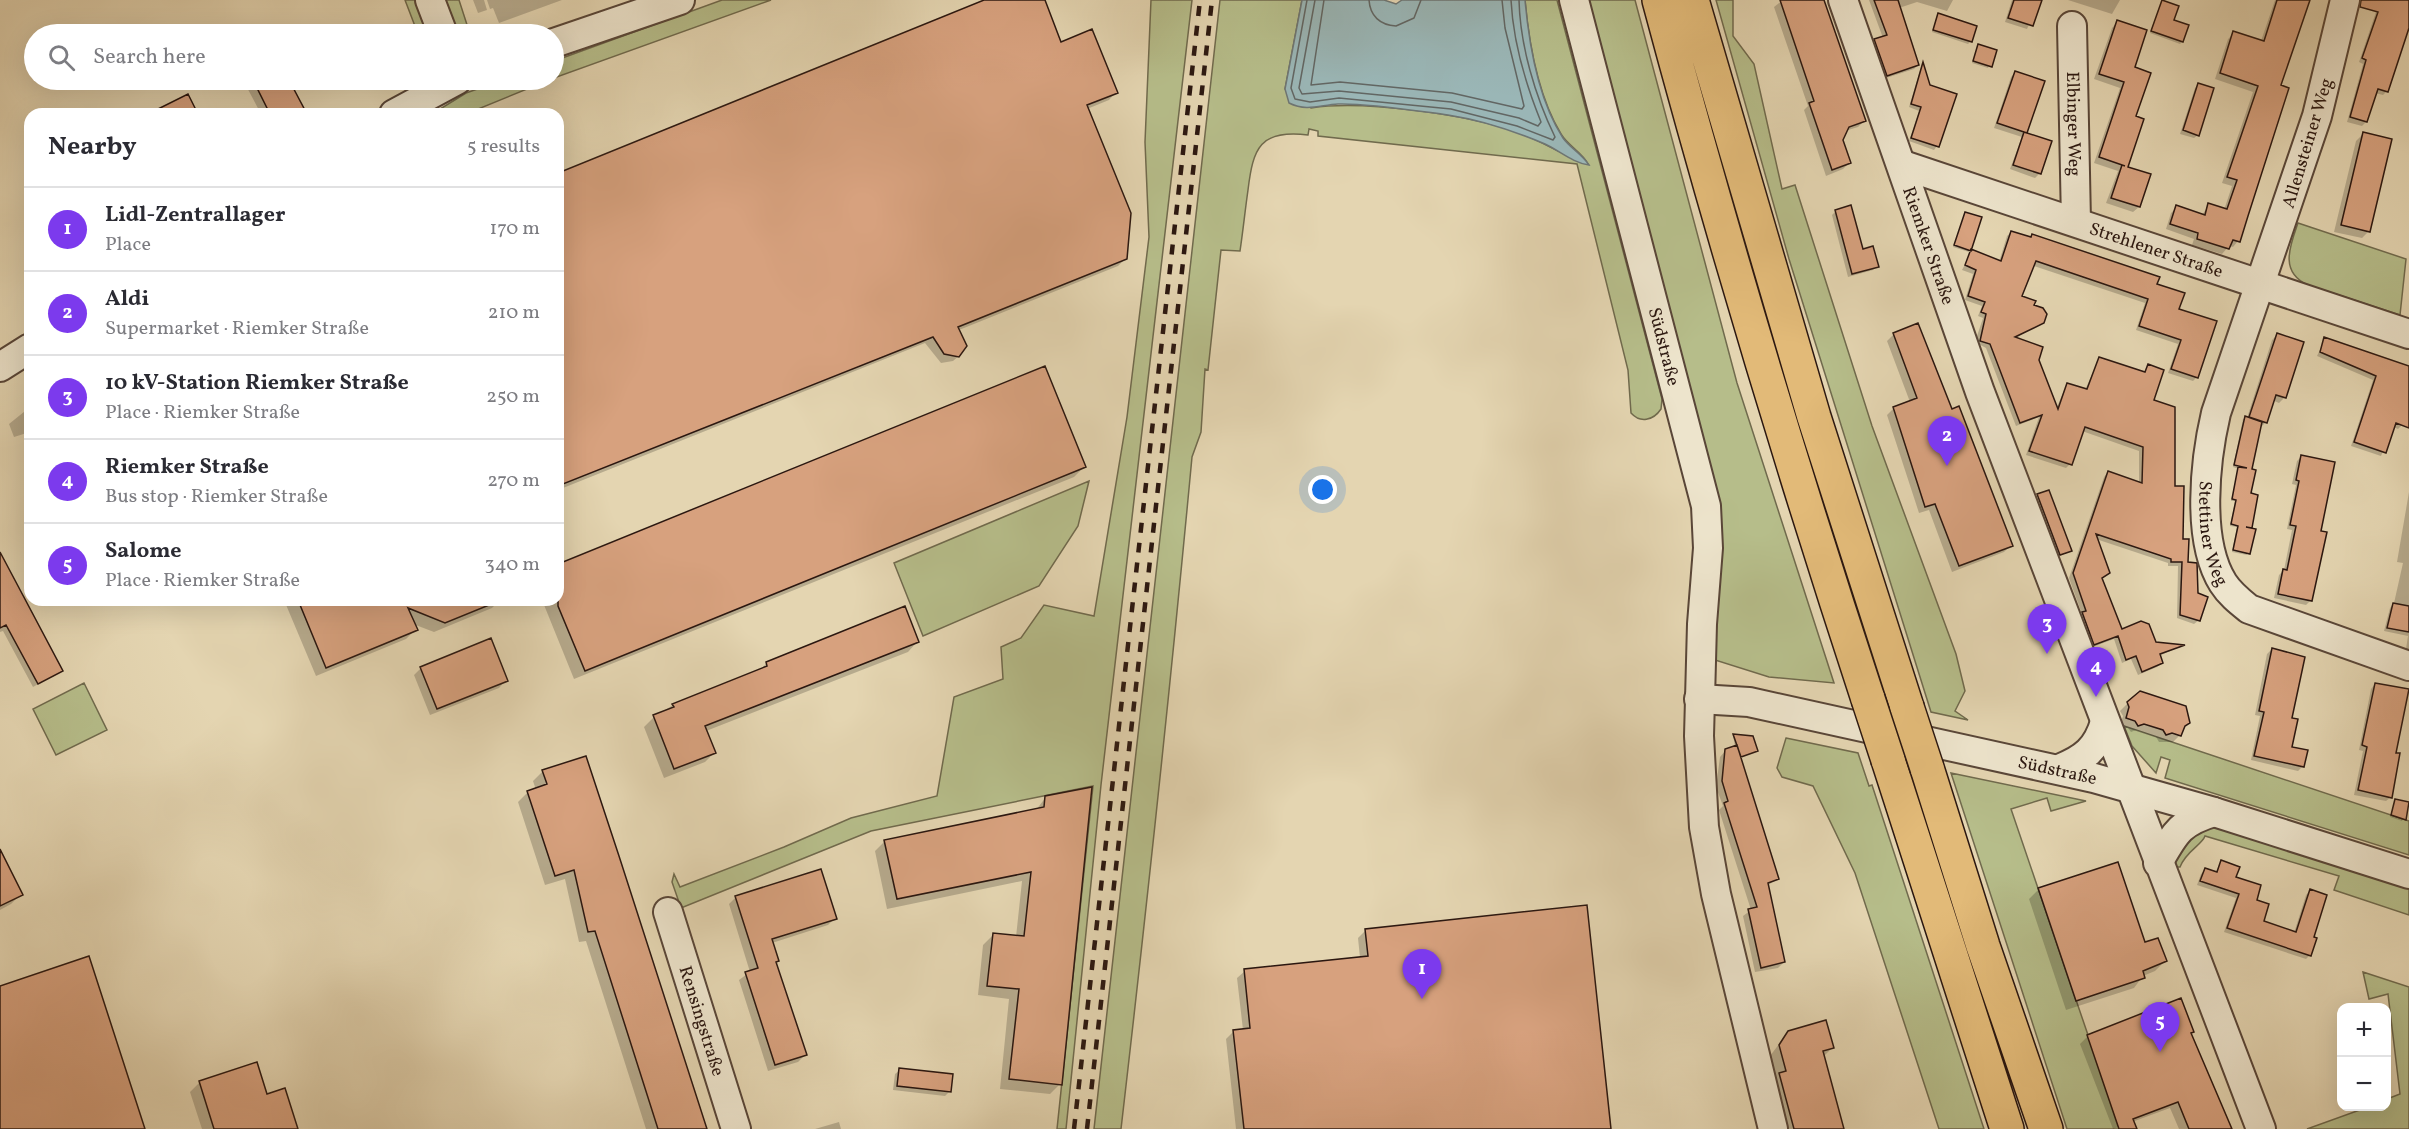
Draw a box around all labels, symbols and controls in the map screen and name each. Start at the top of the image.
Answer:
search box [24,24,564,90]
icon: search [45,41,78,74]
text: Search here [93,42,206,73]
street label: Elbinger Weg [2059,71,2086,177]
street label: Allensteiner Weg [2277,75,2340,212]
text: Nearby [48,129,137,165]
text: 5 results [467,133,540,161]
street label: Riemker Straße [1895,183,1960,308]
text: Lidl-Zentrallager [105,200,285,231]
text: 1 [63,215,72,243]
text: 170 m [490,215,540,243]
street label: Strehlener Straße [2086,217,2226,285]
text: Place [105,231,151,259]
text: Aldi [105,284,149,315]
text: 2 [62,299,73,327]
text: 210 m [488,299,540,327]
street label: Südstraße [1641,305,1685,389]
text: Supermarket · Riemker Straße [105,315,369,343]
text: 10 kV-Station Riemker Straße [105,368,409,399]
text: 3 [62,383,73,411]
text: 250 m [486,383,540,411]
text: Place · Riemker Straße [105,399,300,427]
pin: 2 [1928,416,1966,466]
text: Riemker Straße [105,452,269,483]
text: 4 [61,467,74,495]
text: 270 m [487,467,540,495]
your location [1308,475,1337,504]
street label: Stettiner Weg [2191,480,2233,591]
text: Bus stop · Riemker Straße [105,483,328,511]
text: Salome [105,536,181,567]
text: 5 [63,551,72,579]
text: 340 m [484,551,540,579]
text: Place · Riemker Straße [105,567,300,595]
pin: 3 [2028,604,2066,654]
pin: 4 [2076,648,2116,697]
street label: Südstraße [2015,751,2099,792]
pin: 1 [1402,950,1442,999]
street label: Rensingstraße [672,963,730,1079]
pin: 5 [2140,1002,2180,1052]
map controls [2337,1003,2391,1111]
button: + [2337,1003,2391,1057]
button: − [2337,1057,2391,1111]

